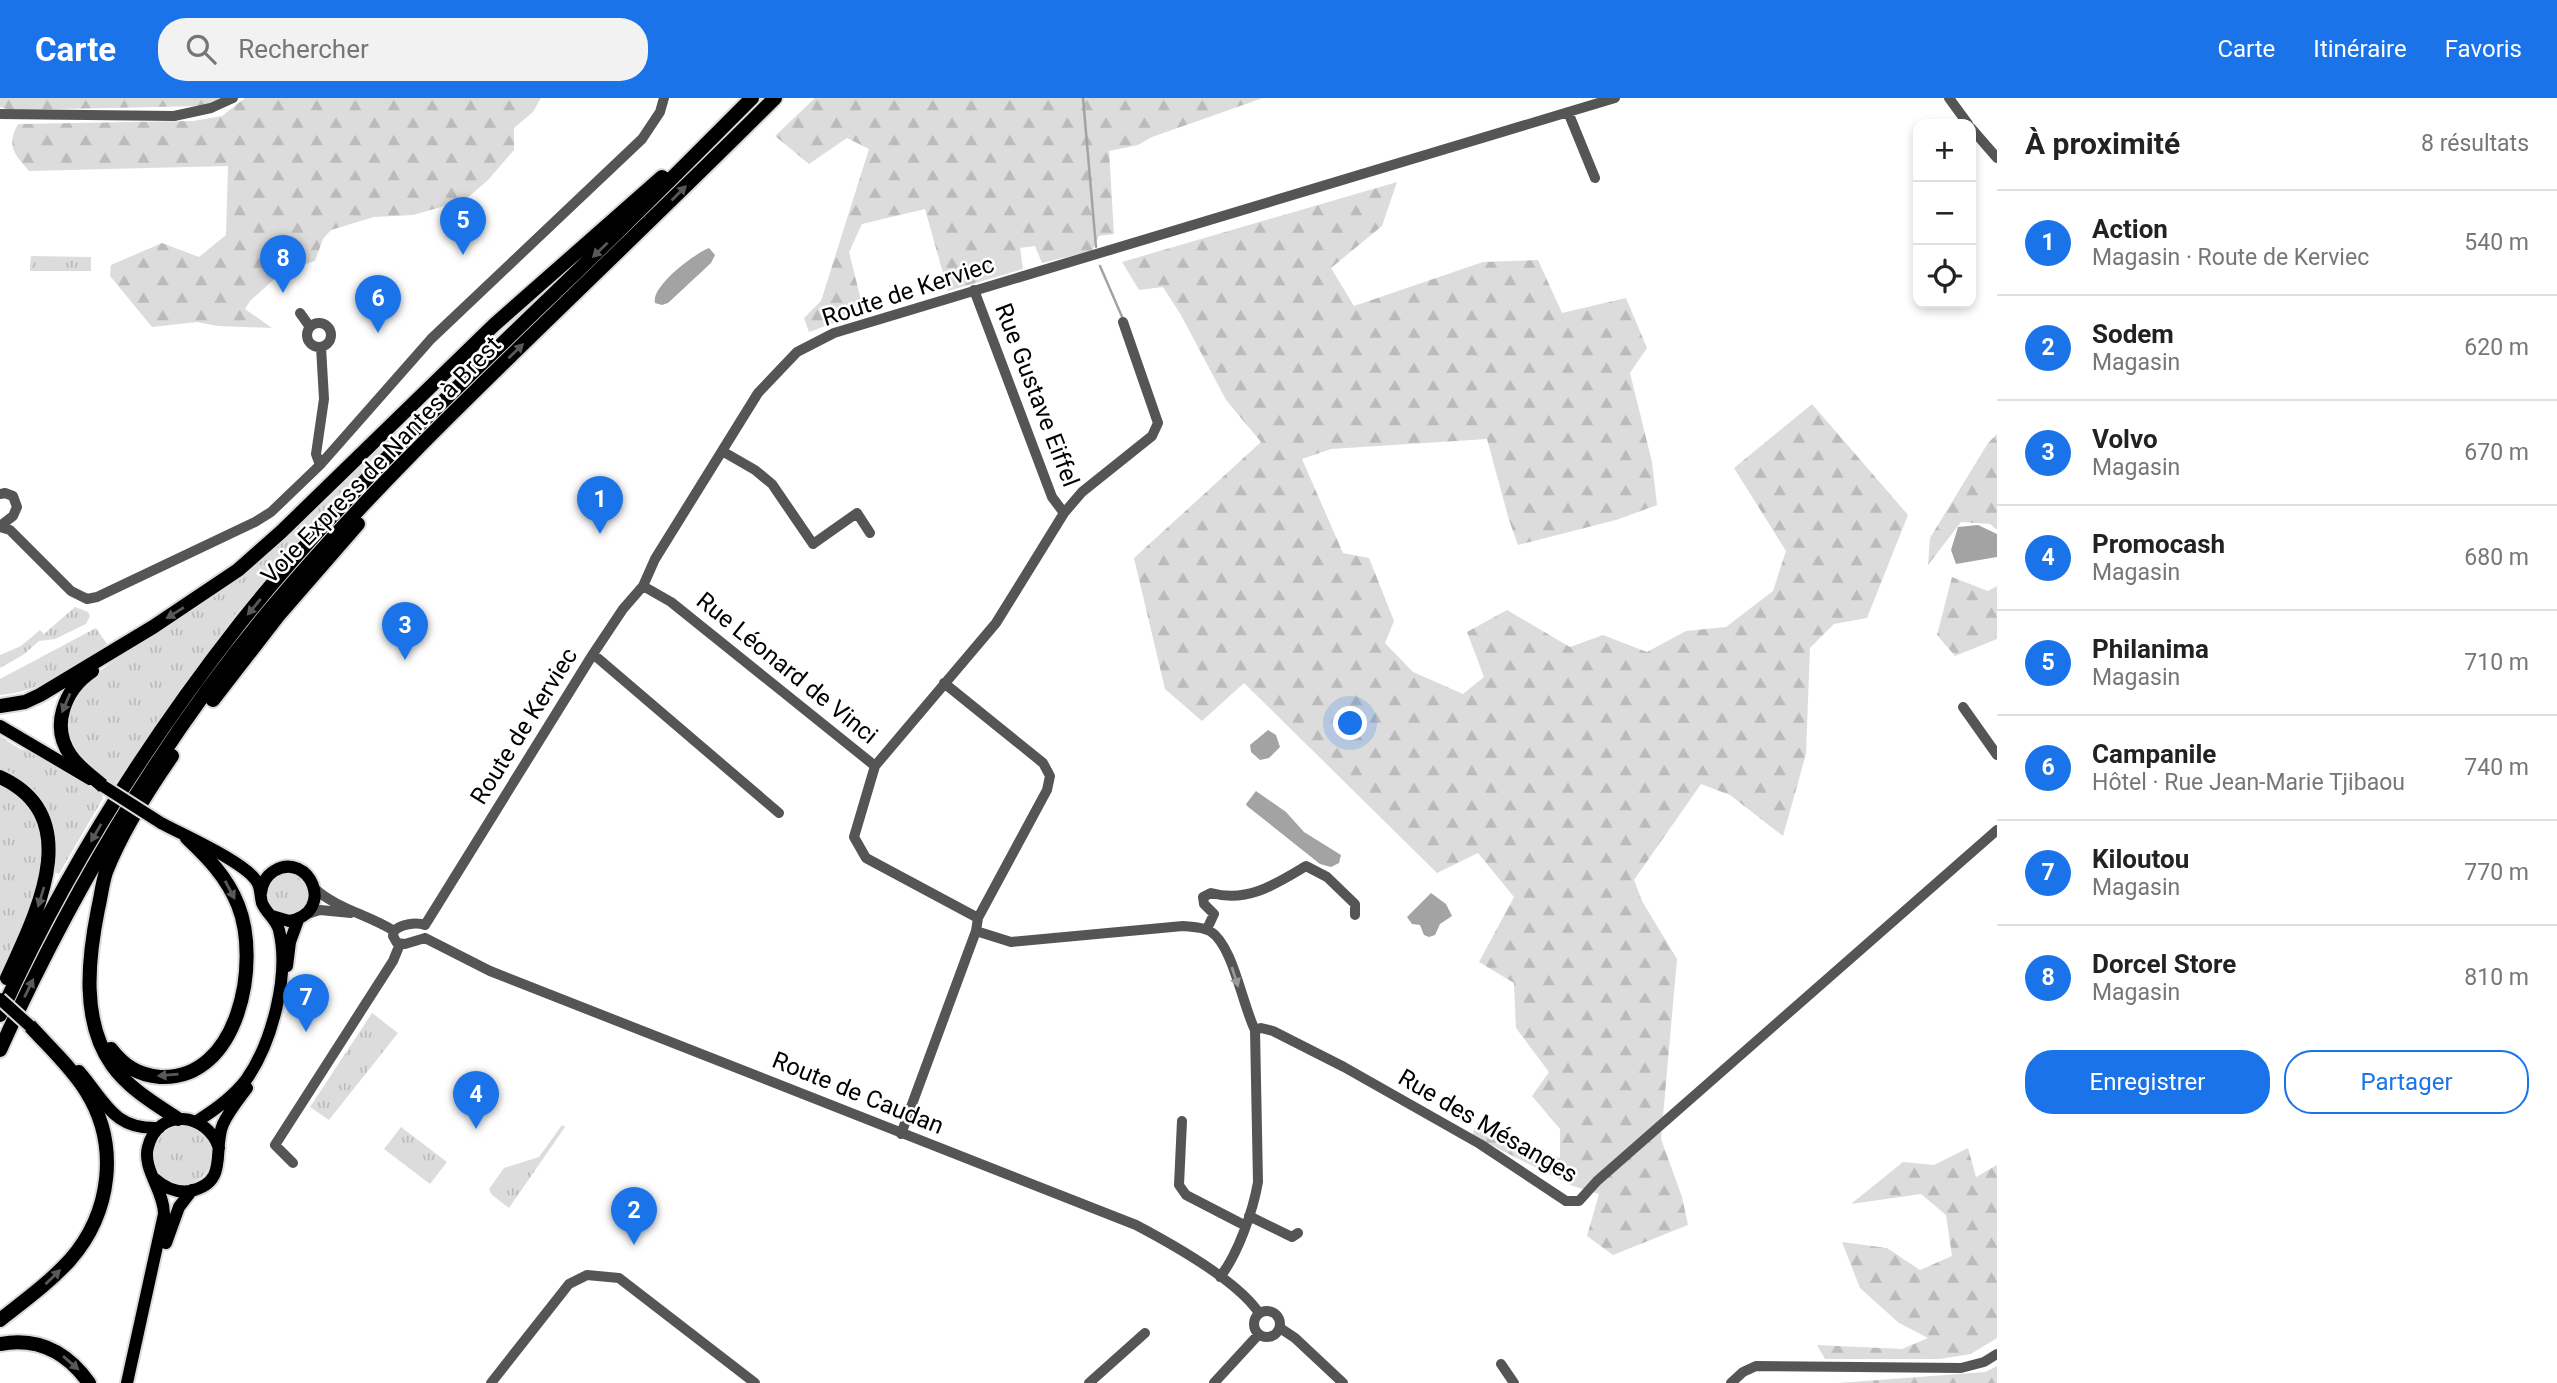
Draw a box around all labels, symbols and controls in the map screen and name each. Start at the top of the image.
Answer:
search box [158,18,648,81]
text: Carte [35,30,116,69]
icon: search [182,30,220,68]
text: Rechercher [238,34,369,64]
text: Carte [2217,35,2275,63]
text: Itinéraire [2313,35,2407,63]
text: Favoris [2445,35,2522,63]
map controls [1913,119,1976,308]
button: + [1913,119,1976,182]
text: À proximité [2025,126,2180,161]
text: 8 résultats [2421,130,2529,157]
button: − [1913,182,1976,245]
one-way arrow [671,185,688,202]
pin: 5 [440,197,486,255]
text: Action [2092,214,2168,244]
text: 1 [2041,229,2055,256]
text: 540 m [2464,229,2529,256]
pin: 8 [260,235,306,293]
one-way arrow [591,241,608,258]
text: Magasin · Route de Kerviec [2092,244,2369,271]
button: locate [1913,245,1976,308]
street label: Route de Kerviec [819,250,997,332]
pin: 6 [355,275,401,333]
street label: Rue Gustave Eiffel [989,299,1085,491]
text: Sodem [2092,319,2174,349]
street label: Voie Express de Nantes à Brest [255,330,507,589]
text: 2 [2041,334,2055,361]
text: 620 m [2464,334,2529,361]
one-way arrow [507,343,524,360]
text: Magasin [2092,349,2180,376]
text: Volvo [2092,424,2158,454]
text: 3 [2041,439,2055,466]
text: 670 m [2464,439,2529,466]
text: Magasin [2092,454,2180,481]
pin: 1 [577,476,623,534]
text: Promocash [2092,529,2225,559]
text: 4 [2041,544,2055,571]
text: 680 m [2464,544,2529,571]
text: Magasin [2092,559,2180,586]
street label: Rue Léonard de Vinci [691,586,883,750]
one-way arrow [247,598,262,615]
pin: 3 [382,602,428,660]
one-way arrow [165,607,184,620]
text: Philanima [2092,634,2209,664]
street label: Route de Kerviec [465,643,583,809]
text: 5 [2041,649,2055,676]
text: 710 m [2464,649,2529,676]
text: Magasin [2092,664,2180,691]
one-way arrow [61,693,72,714]
your location [1333,706,1367,740]
text: Campanile [2092,739,2216,769]
text: 6 [2041,754,2055,781]
text: 740 m [2464,754,2529,781]
text: Hôtel · Rue Jean-Marie Tjibaou [2092,769,2405,796]
one-way arrow [90,823,102,842]
text: Kiloutou [2092,844,2189,874]
text: 7 [2041,859,2055,886]
text: 770 m [2464,859,2529,886]
text: Magasin [2092,874,2180,901]
one-way arrow [225,880,236,900]
one-way arrow [35,887,45,908]
text: Dorcel Store [2092,949,2236,979]
text: 8 [2041,964,2055,991]
text: 810 m [2464,964,2529,991]
one-way arrow [1230,966,1240,987]
pin: 7 [283,974,329,1032]
one-way arrow [23,978,34,998]
text: Magasin [2092,979,2180,1006]
street label: Route de Caudan [768,1046,948,1140]
button: Enregistrer [2025,1050,2270,1114]
button: Partager [2284,1050,2529,1114]
street label: Rue des Mésanges [1393,1063,1583,1189]
one-way arrow [157,1070,179,1081]
pin: 4 [453,1071,499,1129]
pin: 2 [611,1187,657,1245]
one-way arrow [44,1269,61,1285]
one-way arrow [62,1355,79,1370]

